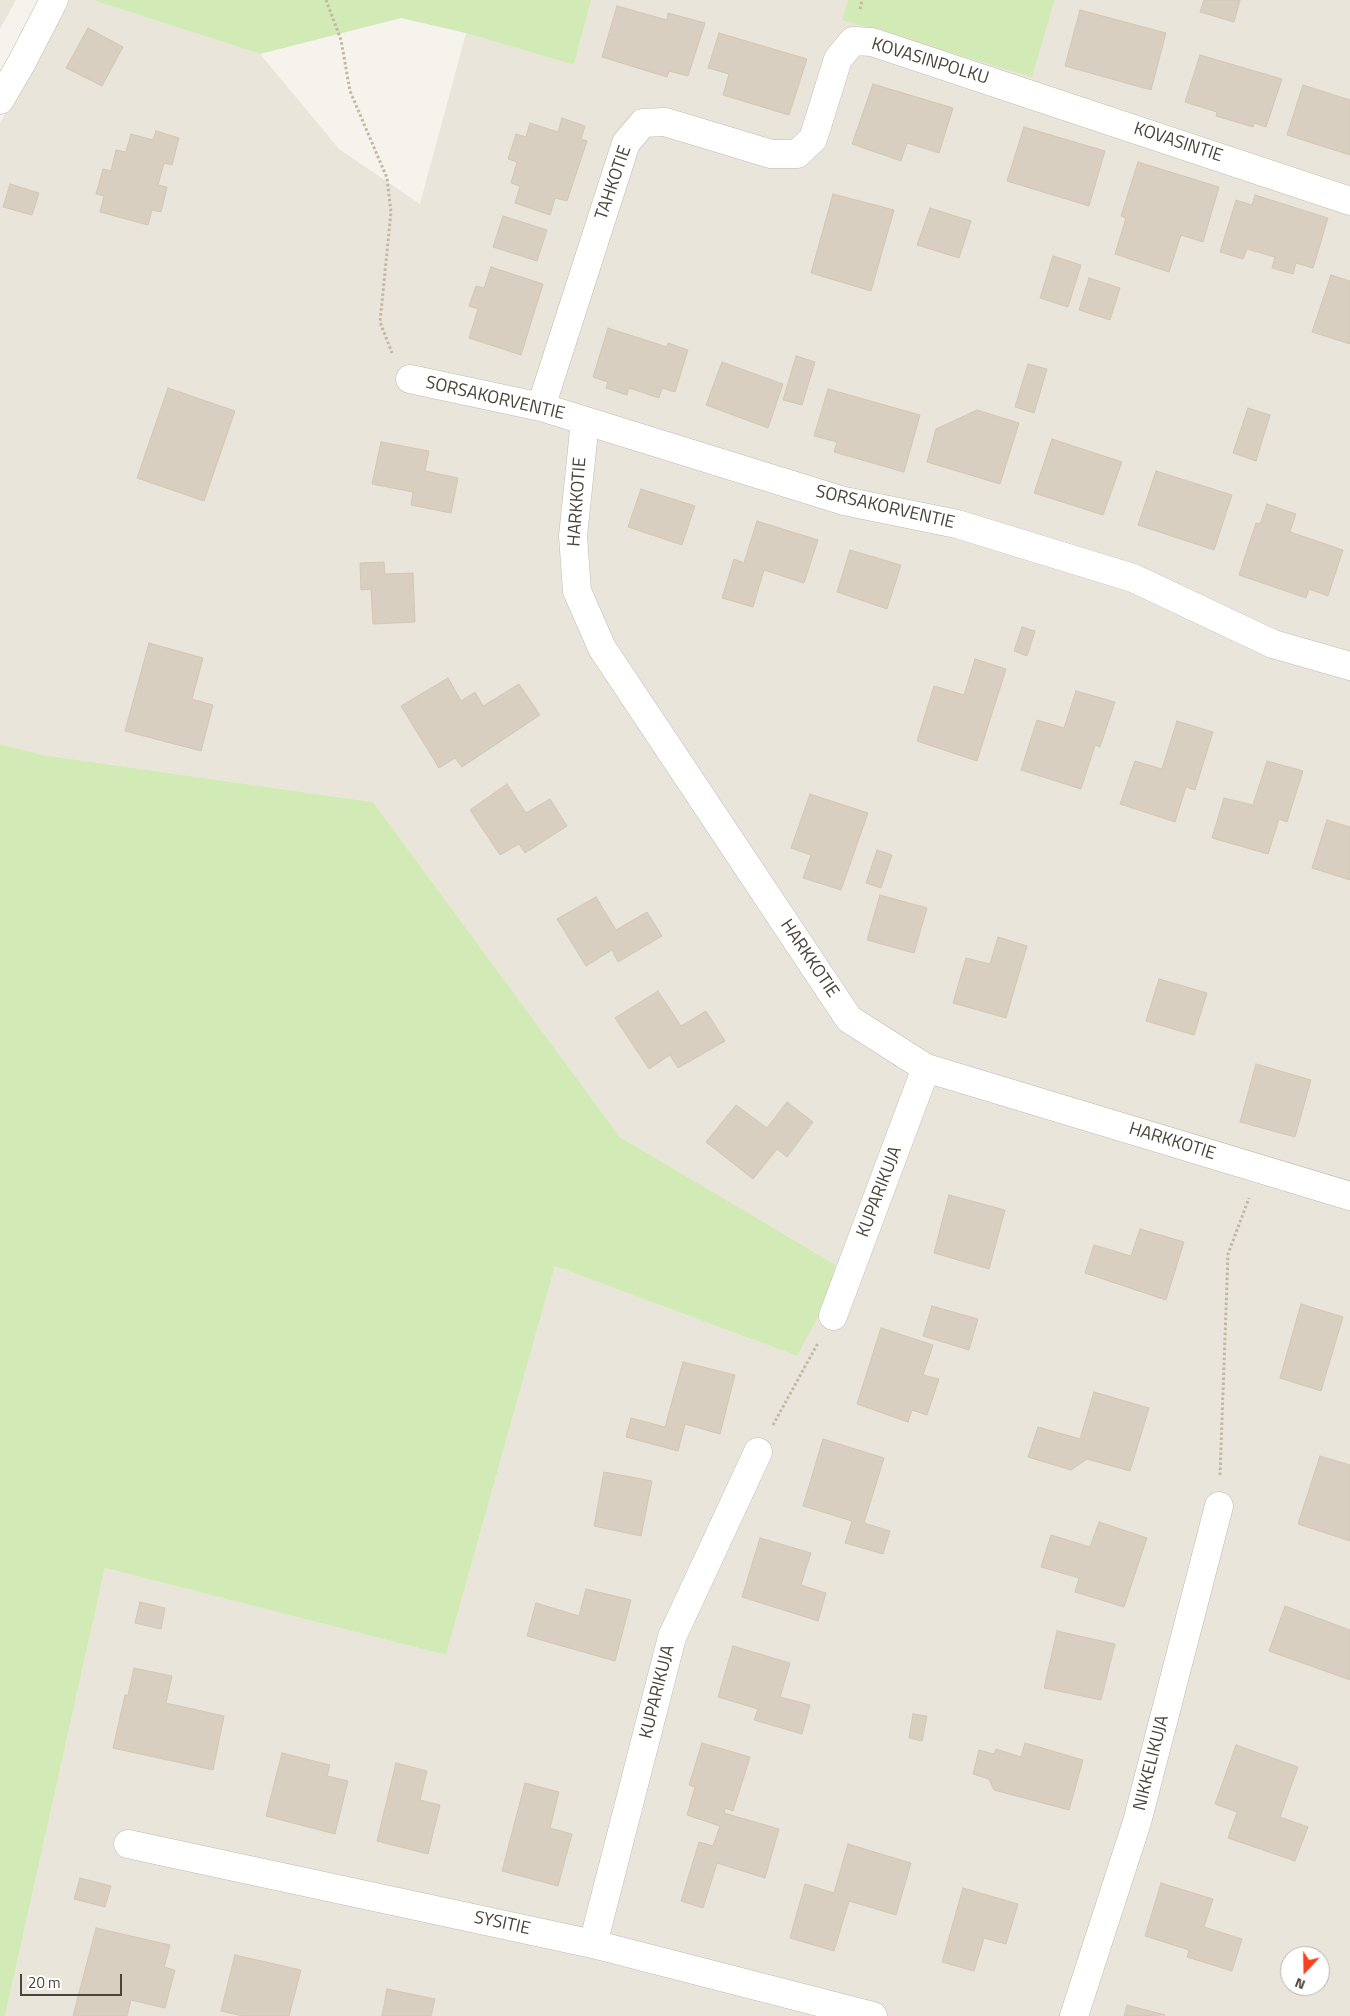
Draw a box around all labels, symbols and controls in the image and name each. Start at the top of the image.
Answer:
street label: KOVASINPOLKU [869,34,991,90]
street label: KOVASINTIE [1131,118,1225,168]
street label: TAHKOTIE [591,143,637,223]
street label: SORSAKORVENTIE [423,372,567,426]
street label: HARKKOTIE [564,457,592,547]
street label: SORSAKORVENTIE [813,481,957,535]
street label: HARKKOTIE [775,916,843,1002]
street label: HARKKOTIE [1126,1119,1218,1165]
street label: KUPARIKUJA [853,1143,907,1241]
street label: KUPARIKUJA [636,1643,680,1741]
street label: NIKKELIKUJA [1130,1713,1174,1813]
street label: SYSITIE [472,1908,532,1940]
north arrow [1280,1946,1330,1996]
scale bar [22,1964,125,1996]
text: 20 m [28,1971,61,1994]
text: N [1292,1973,1308,1996]

